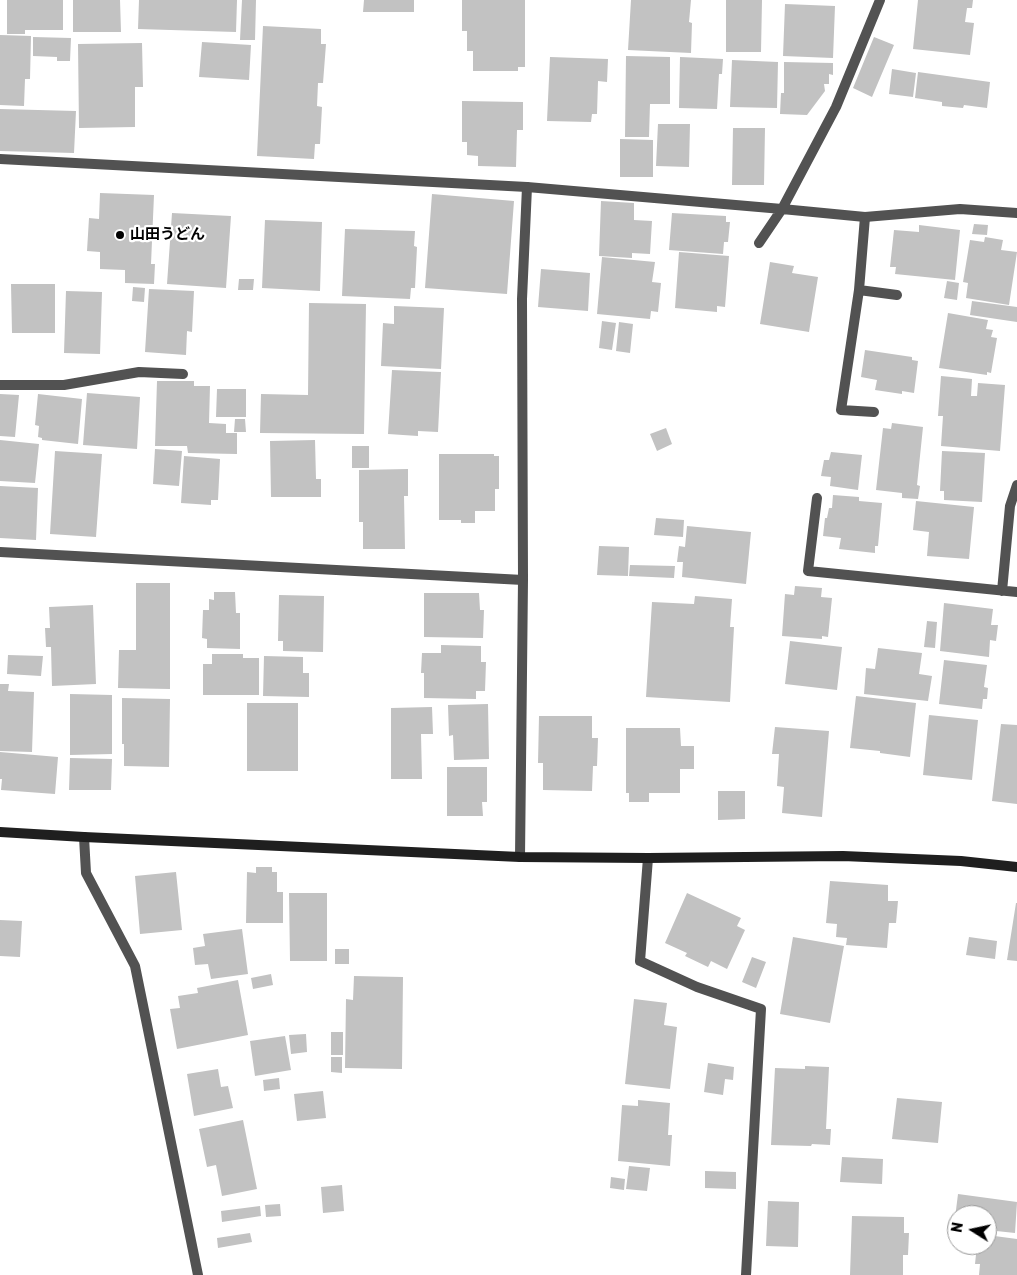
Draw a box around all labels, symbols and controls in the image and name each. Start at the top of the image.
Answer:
place label: 山田うどん [130,226,205,244]
marker: 山田うどん [114,229,126,241]
north arrow [947,1205,997,1255]
text: N [948,1221,967,1234]

